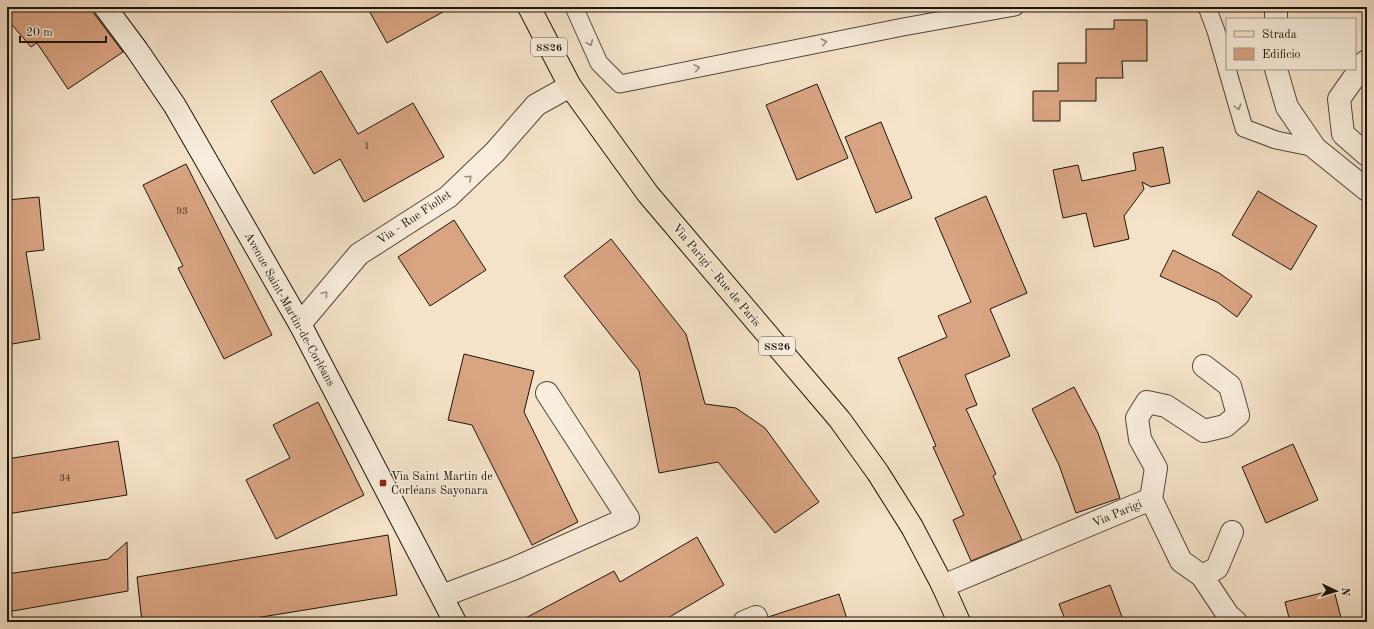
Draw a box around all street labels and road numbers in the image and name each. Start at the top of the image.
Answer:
road number: SS26 [531,38,567,56]
street label: Via - Rue Fiollet [375,189,454,247]
street label: Via Parigi - Rue de Paris [670,222,763,329]
street label: Avenue Saint-Martin-de-Corléans [242,230,337,388]
road number: SS26 [759,337,795,355]
street label: Via Parigi [1091,498,1144,530]

